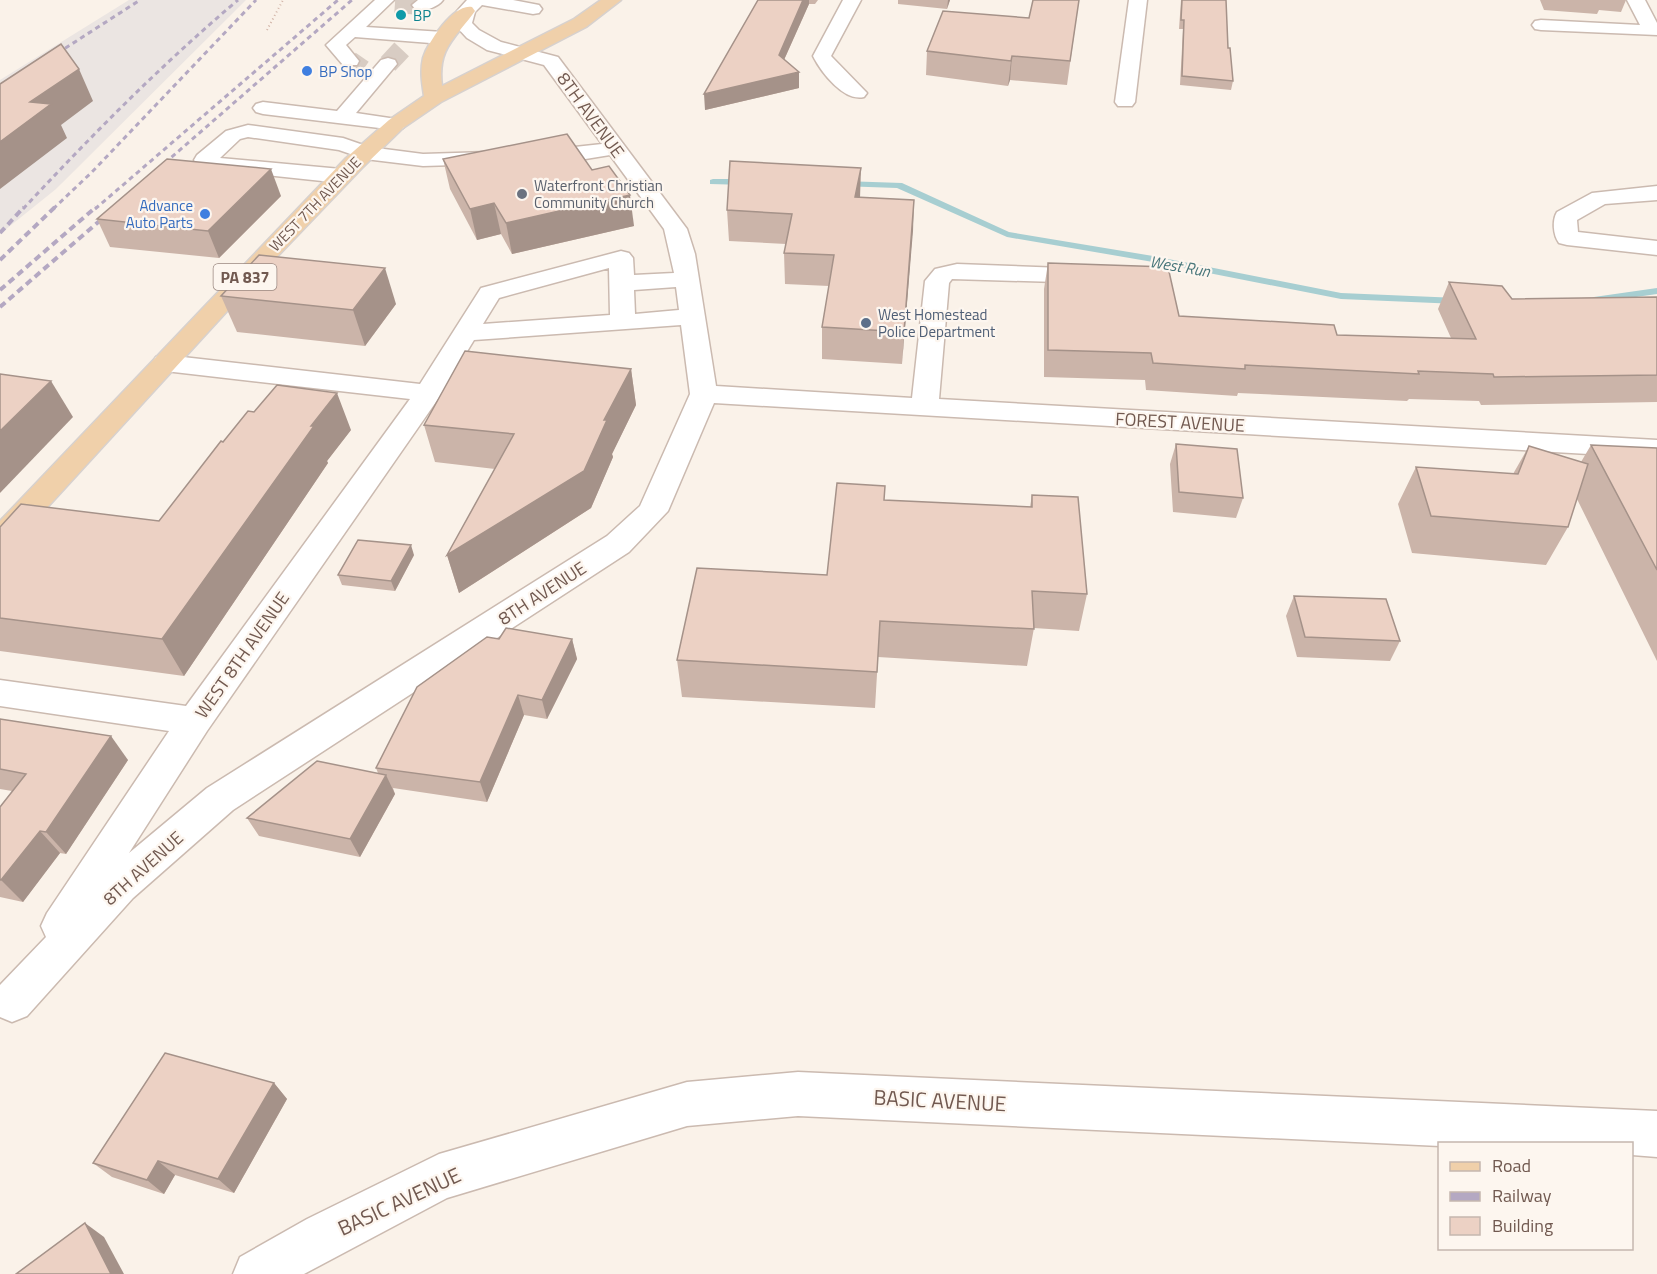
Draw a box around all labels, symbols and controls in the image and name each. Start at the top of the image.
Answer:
place label: BP [413,4,431,27]
marker: BP [394,8,408,22]
place label: BP Shop [319,60,373,83]
marker: BP Shop [300,64,314,78]
street label: 8TH AVENUE [551,67,631,163]
street label: WEST 7TH AVENUE [264,151,366,257]
place label: Waterfront Christian Community Church [534,174,663,214]
marker: Waterfront Christian Community Church [515,187,529,201]
place label: Advance Auto Parts [126,194,193,234]
marker: Advance Auto Parts [198,207,212,221]
water label: West Run [1148,249,1213,283]
road number: PA 837 [214,264,276,290]
place label: West Homestead Police Department [878,303,996,343]
marker: West Homestead Police Department [859,316,873,330]
street label: FOREST AVENUE [1115,405,1246,439]
street label: 8TH AVENUE [493,554,591,632]
street label: WEST 8TH AVENUE [188,586,296,724]
street label: 8TH AVENUE [97,824,189,911]
street label: BASIC AVENUE [873,1081,1007,1119]
legend [1438,1142,1633,1250]
text: Road [1492,1152,1531,1179]
street label: BASIC AVENUE [332,1158,466,1244]
text: Railway [1492,1182,1552,1209]
text: Building [1492,1212,1553,1239]

